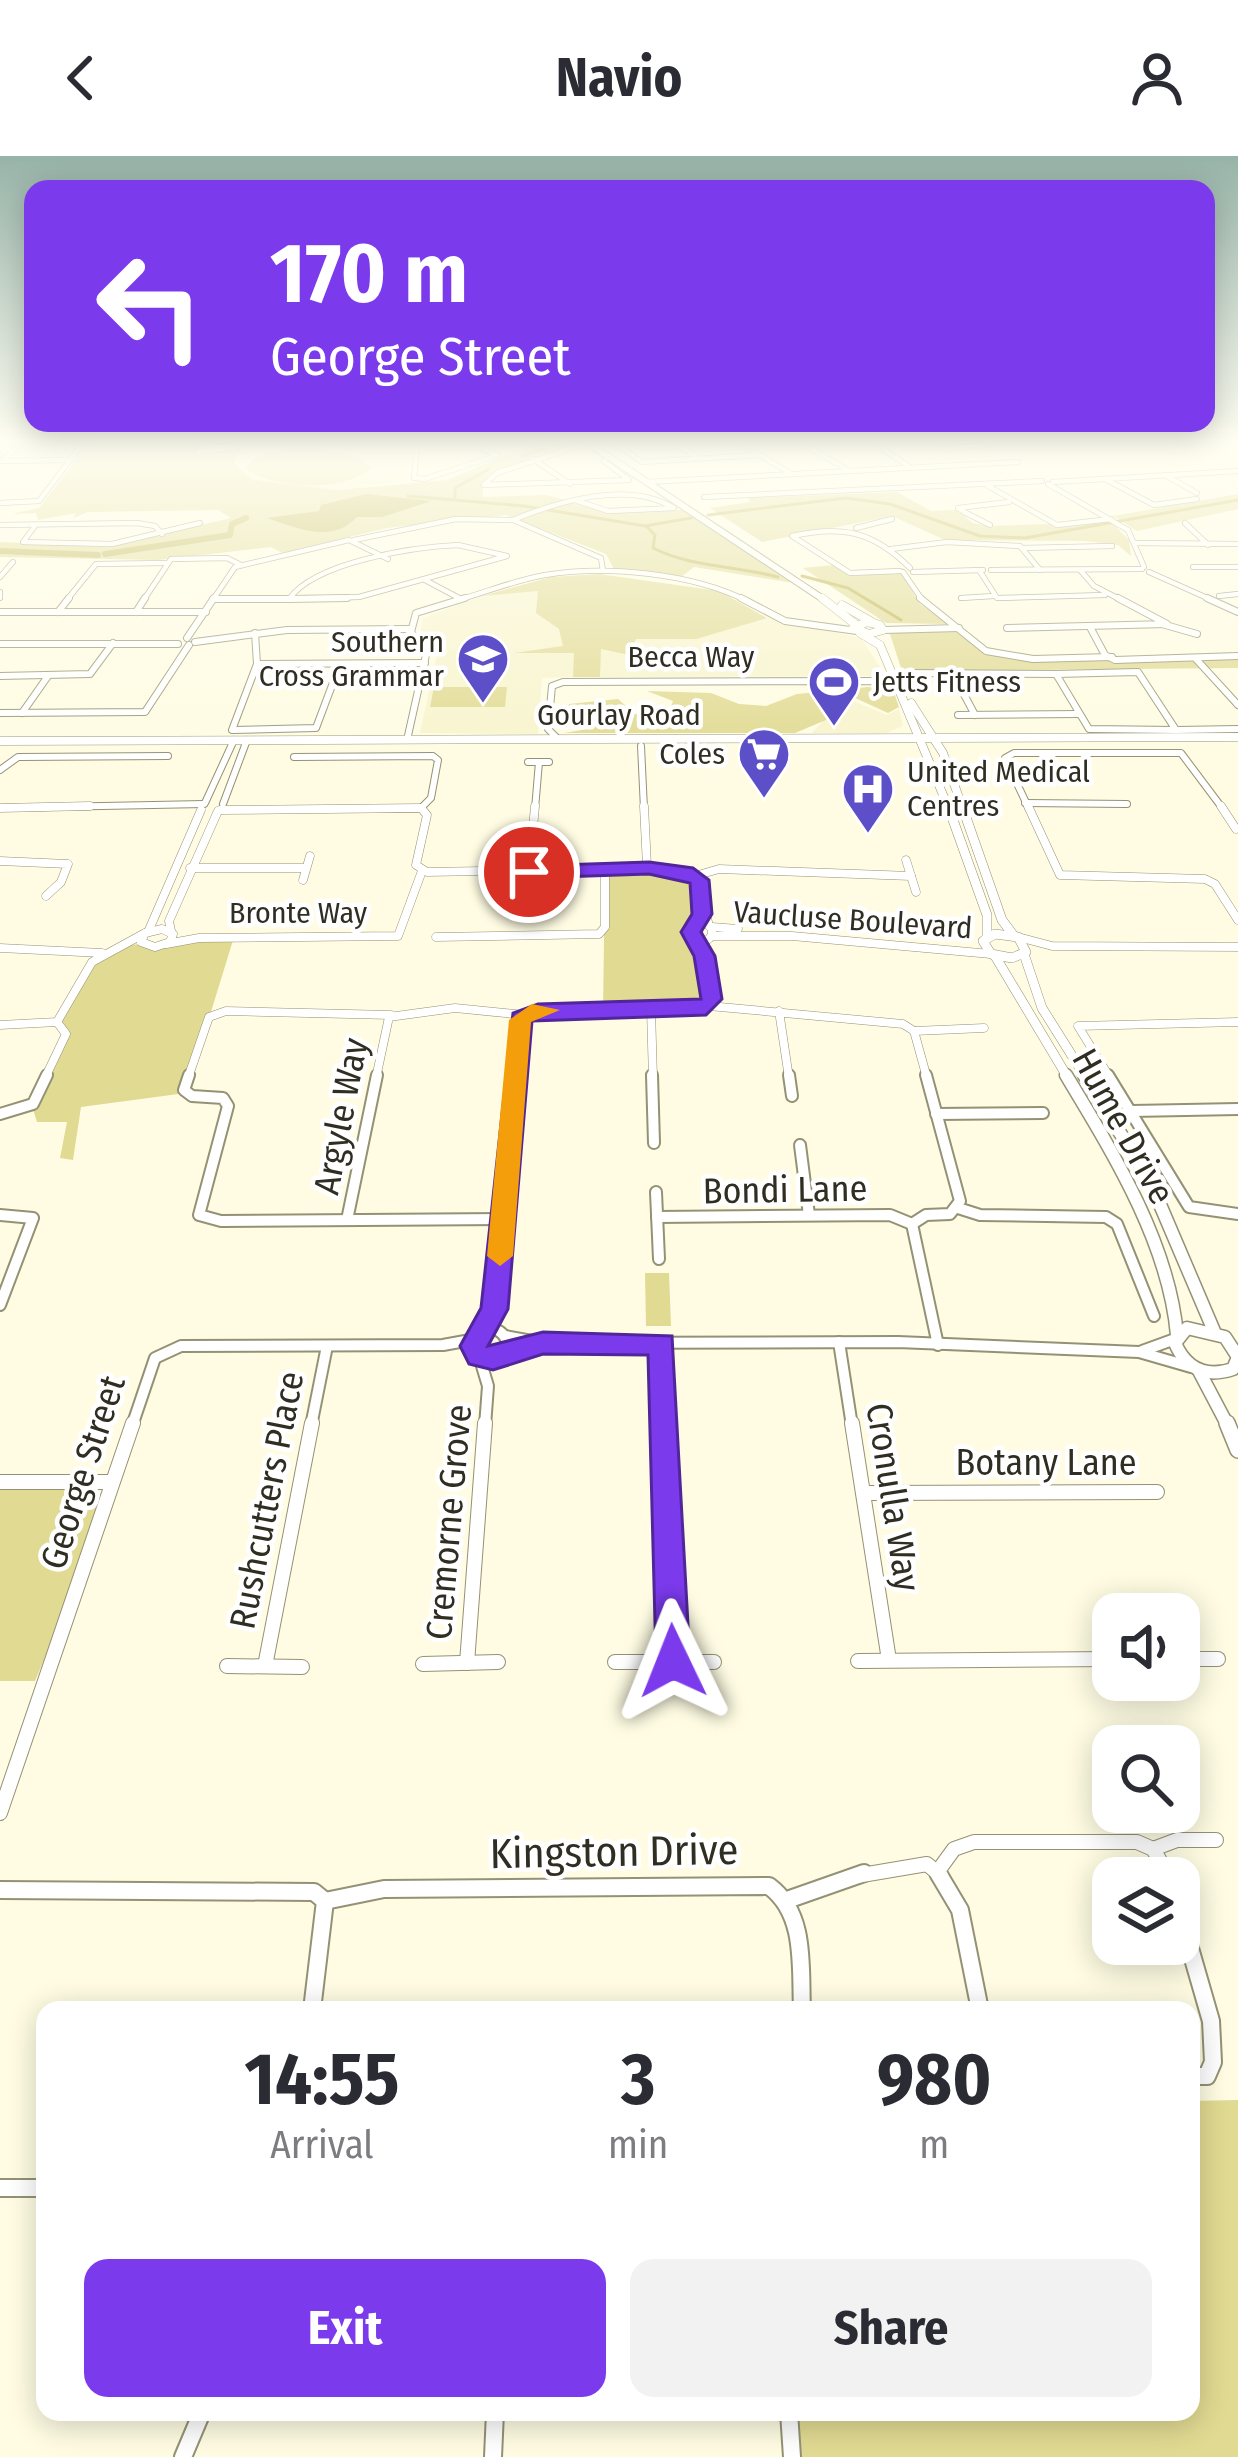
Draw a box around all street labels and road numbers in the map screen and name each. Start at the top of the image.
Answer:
street label: Becca Way [628,639,755,675]
street label: Gourlay Road [537,697,701,733]
street label: Vaucluse Boulevard [732,894,974,946]
street label: Bronte Way [229,895,368,931]
street label: Argyle Way [304,1034,378,1198]
street label: Hume Drive [1062,1041,1184,1212]
street label: Bondi Lane [702,1167,868,1213]
street label: Rushcutters Place [220,1368,314,1633]
street label: George Street [31,1370,135,1574]
street label: Cronulla Way [856,1400,930,1594]
street label: Cremorne Grove [417,1403,481,1642]
street label: Botany Lane [955,1441,1137,1485]
street label: Kingston Drive [489,1825,739,1879]

